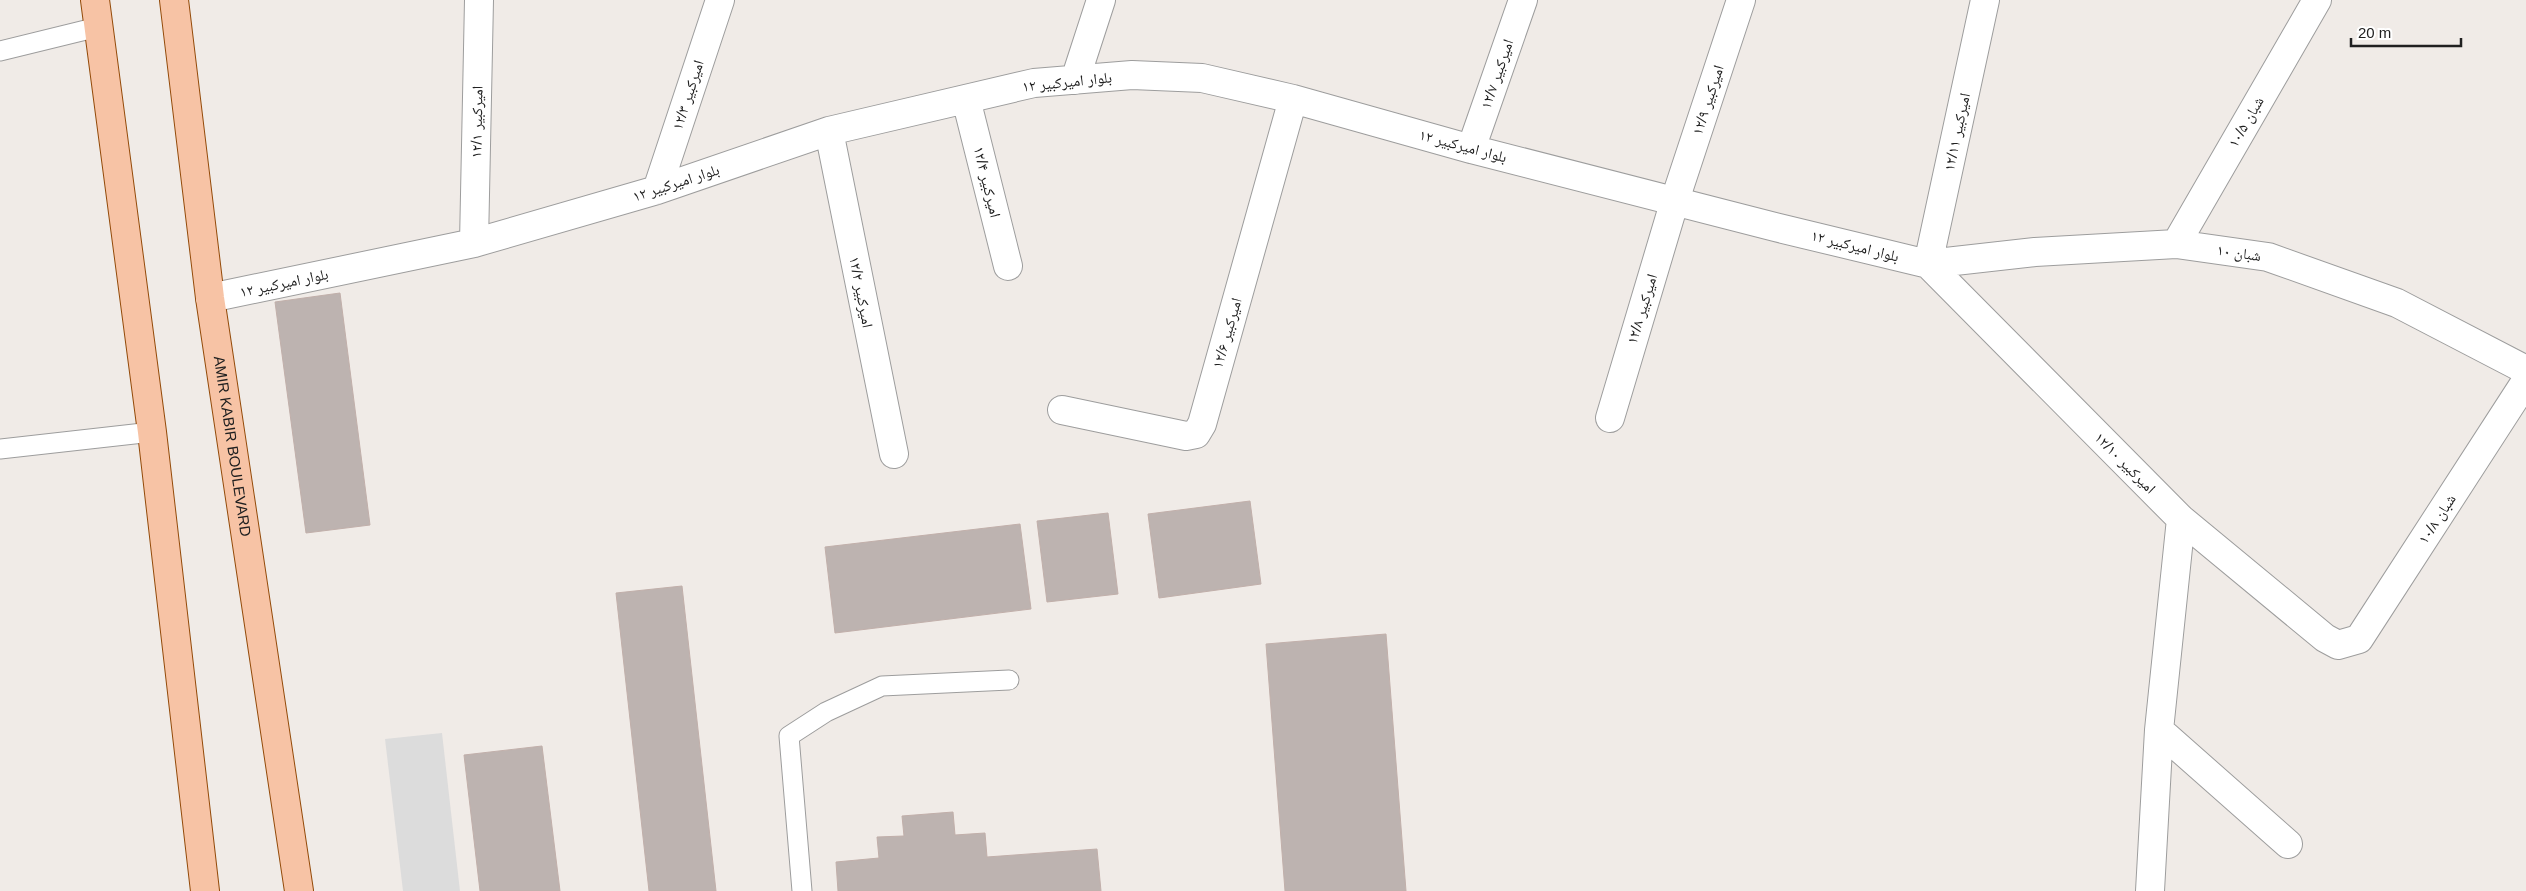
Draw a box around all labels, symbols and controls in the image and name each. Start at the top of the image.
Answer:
scale bar [2351,15,2461,47]
text: 20 m [2358,24,2391,41]
street label: ۱۲/۷ امیرکبیر [1477,37,1517,111]
street label: ۱۲/۳ امیرکبیر [668,58,708,132]
street label: ۱۲/۹ امیرکبیر [1688,63,1728,137]
street label: ۱۲ بلوار امیرکبیر [1021,68,1113,96]
street label: ۱۲/۱ امیرکبیر [467,86,487,158]
street label: ۱۲/۱۱ امیرکبیر [1940,91,1974,173]
street label: ۱۰/۵ شبان [2224,93,2269,151]
street label: ۱۲ بلوار امیرکبیر [1417,126,1509,166]
street label: ۱۲/۴ امیرکبیر [969,145,1005,219]
street label: ۱۲ بلوار امیرکبیر [630,161,722,205]
street label: ۱۲ بلوار امیرکبیر [1809,226,1901,266]
street label: ۱۰ شبان [2216,241,2262,266]
street label: ۱۲/۲ امیرکبیر [845,255,877,329]
street label: ۱۲ بلوار امیرکبیر [238,265,330,301]
street label: ۱۲/۸ امیرکبیر [1623,272,1661,346]
street label: ۱۲/۶ امیرکبیر [1208,296,1246,370]
street label: AMIR KABIR BOULEVARD [211,355,255,538]
street label: ۱۲/۱۰ امیرکبیر [2091,429,2159,497]
street label: ۱۰/۸ شبان [2414,491,2461,548]

